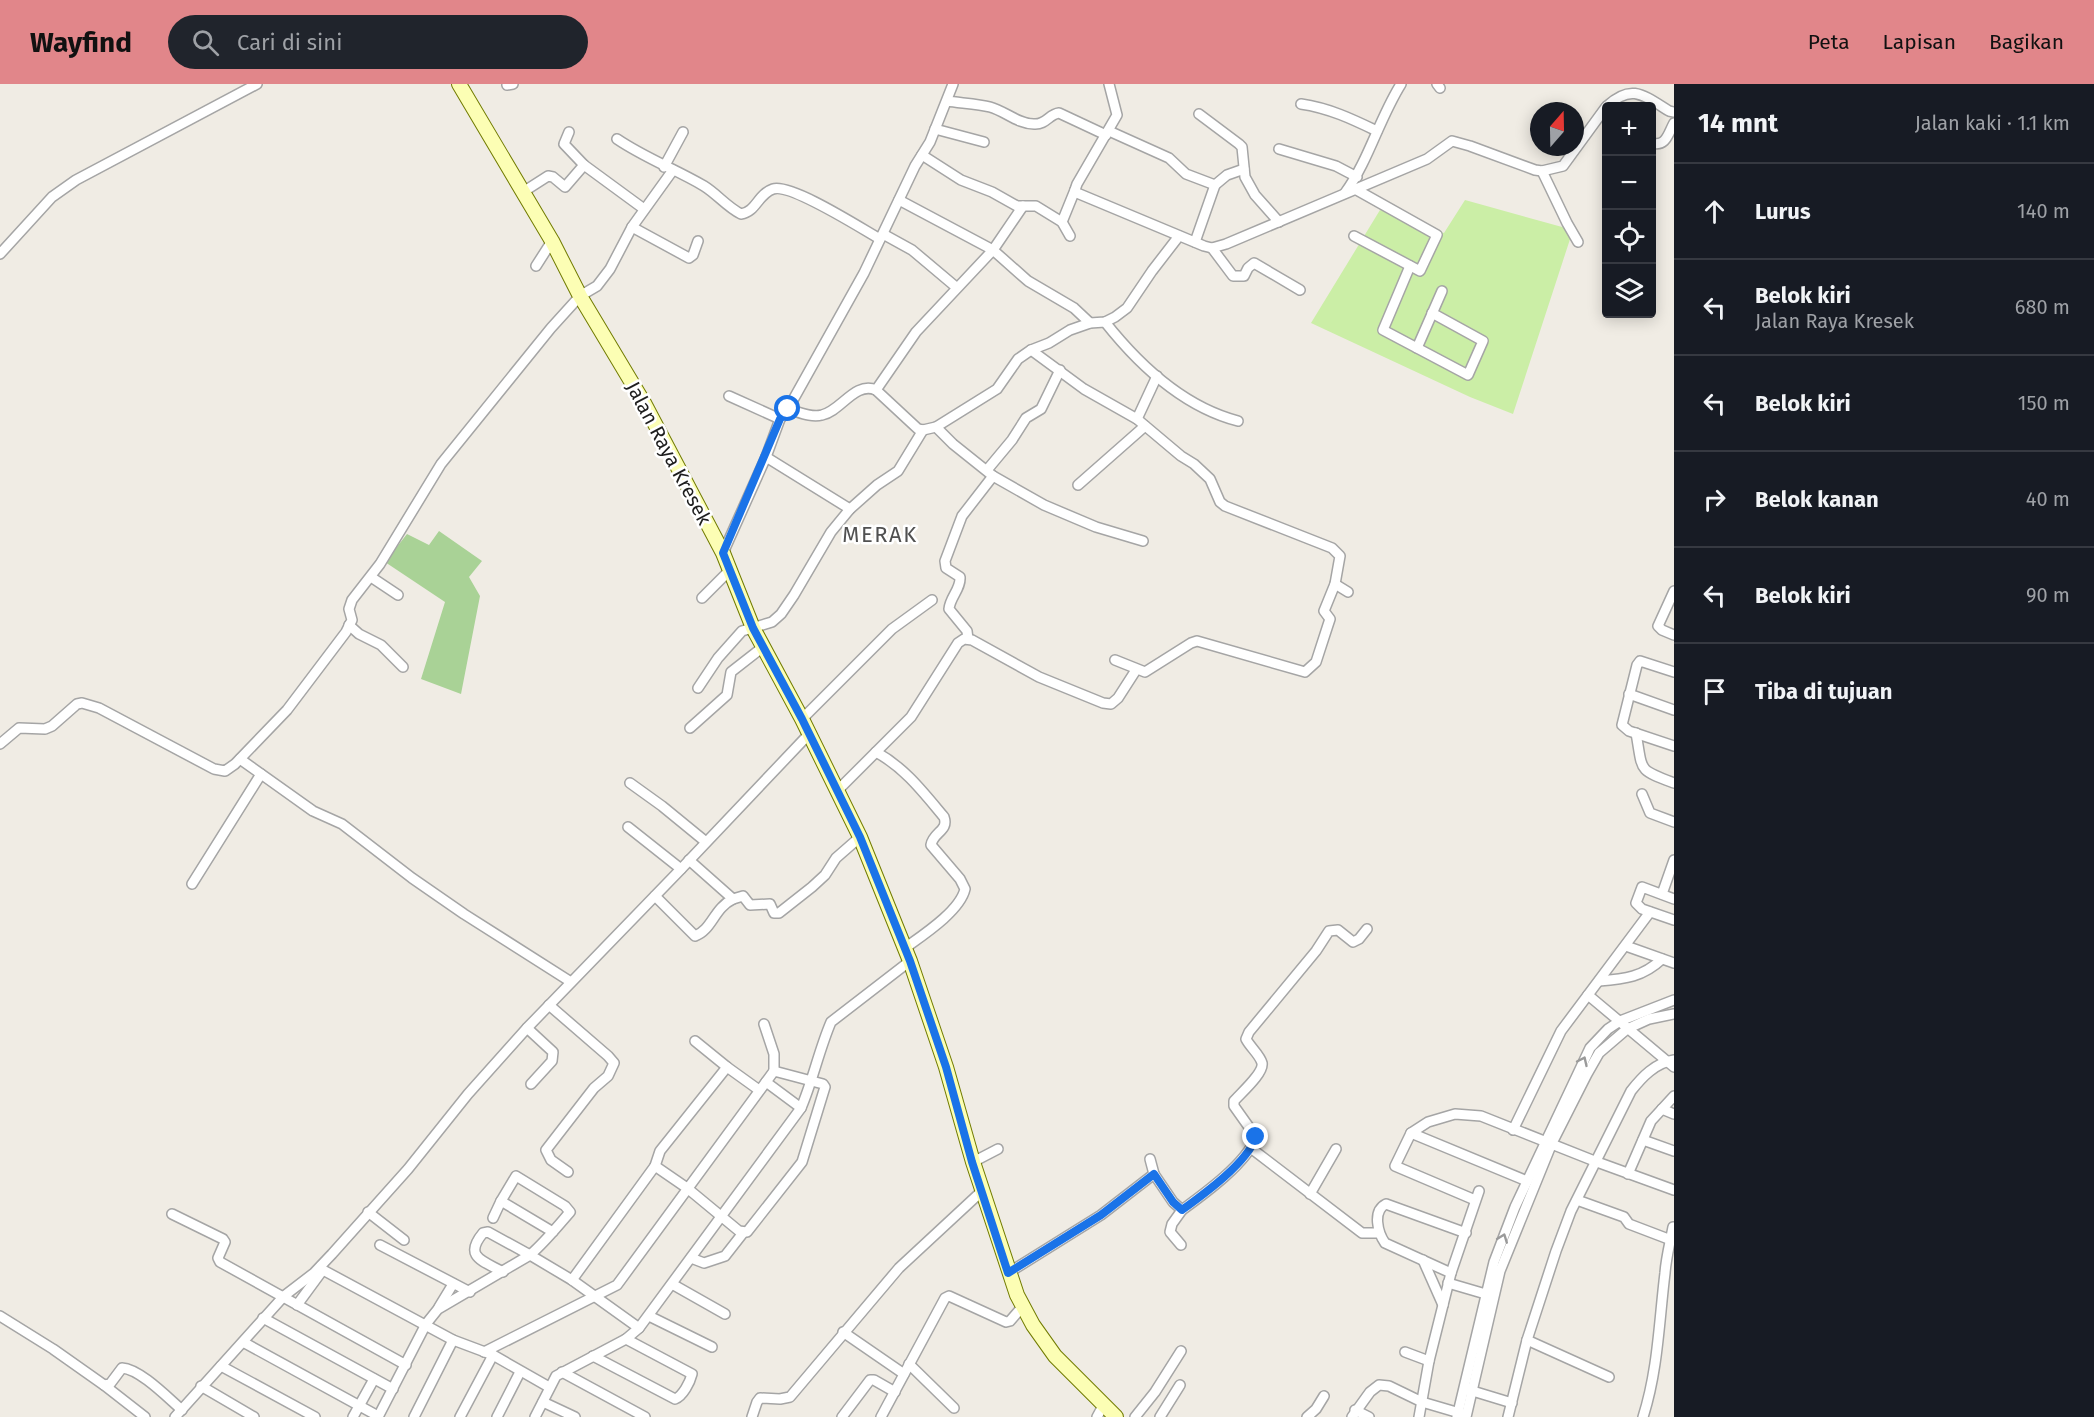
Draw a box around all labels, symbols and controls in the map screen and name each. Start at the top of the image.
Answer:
search box [168,15,588,69]
text: Wayfind [30,26,132,59]
icon: search [189,26,222,59]
text: Cari di sini [237,29,342,56]
text: Peta [1808,29,1850,55]
text: Lapisan [1883,29,1956,55]
text: Bagikan [1989,29,2064,55]
north arrow [1530,102,1584,156]
map controls [1602,102,1656,318]
button: + [1602,102,1656,156]
text: 14 mnt [1698,108,1778,139]
text: Jalan kaki · 1.1 km [1915,111,2070,135]
button: − [1602,156,1656,210]
icon: ahead [1698,195,1731,228]
text: Lurus [1755,198,1811,225]
text: 140 m [2017,199,2070,223]
button: locate [1602,210,1656,264]
button: layers [1602,264,1656,318]
text: Belok kiri [1755,282,1851,309]
icon: left [1698,291,1731,324]
text: 680 m [2015,295,2070,319]
text: Jalan Raya Kresek [1755,309,1914,333]
street label: Jalan Raya Kresek [621,377,717,529]
icon: left [1698,387,1731,420]
text: Belok kiri [1755,390,1851,417]
text: 150 m [2018,391,2070,415]
route start [774,395,800,421]
icon: right [1698,483,1731,516]
text: Belok kanan [1755,486,1879,513]
text: 40 m [2026,487,2070,511]
district label: MERAK [842,521,918,548]
icon: left [1698,579,1731,612]
text: Belok kiri [1755,582,1851,609]
text: 90 m [2026,583,2070,607]
icon: arrive [1698,675,1731,708]
text: Tiba di tujuan [1755,678,1892,705]
one-way arrow [1576,1056,1588,1067]
route end [1242,1123,1268,1149]
one-way arrow [1495,1234,1508,1244]

